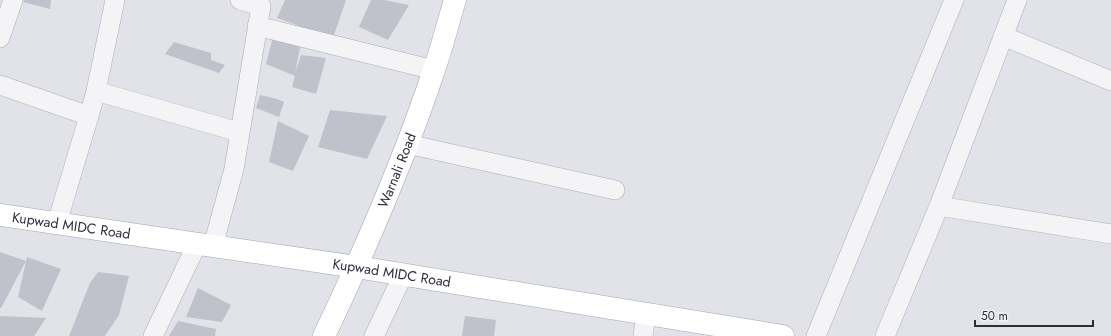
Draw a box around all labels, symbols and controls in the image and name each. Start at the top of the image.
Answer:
street label: Warnali Road [373,130,421,211]
street label: Kupwad MIDC Road [11,207,132,244]
street label: Kupwad MIDC Road [331,254,452,292]
scale bar [975,302,1093,328]
text: 50 m [981,307,1008,325]

